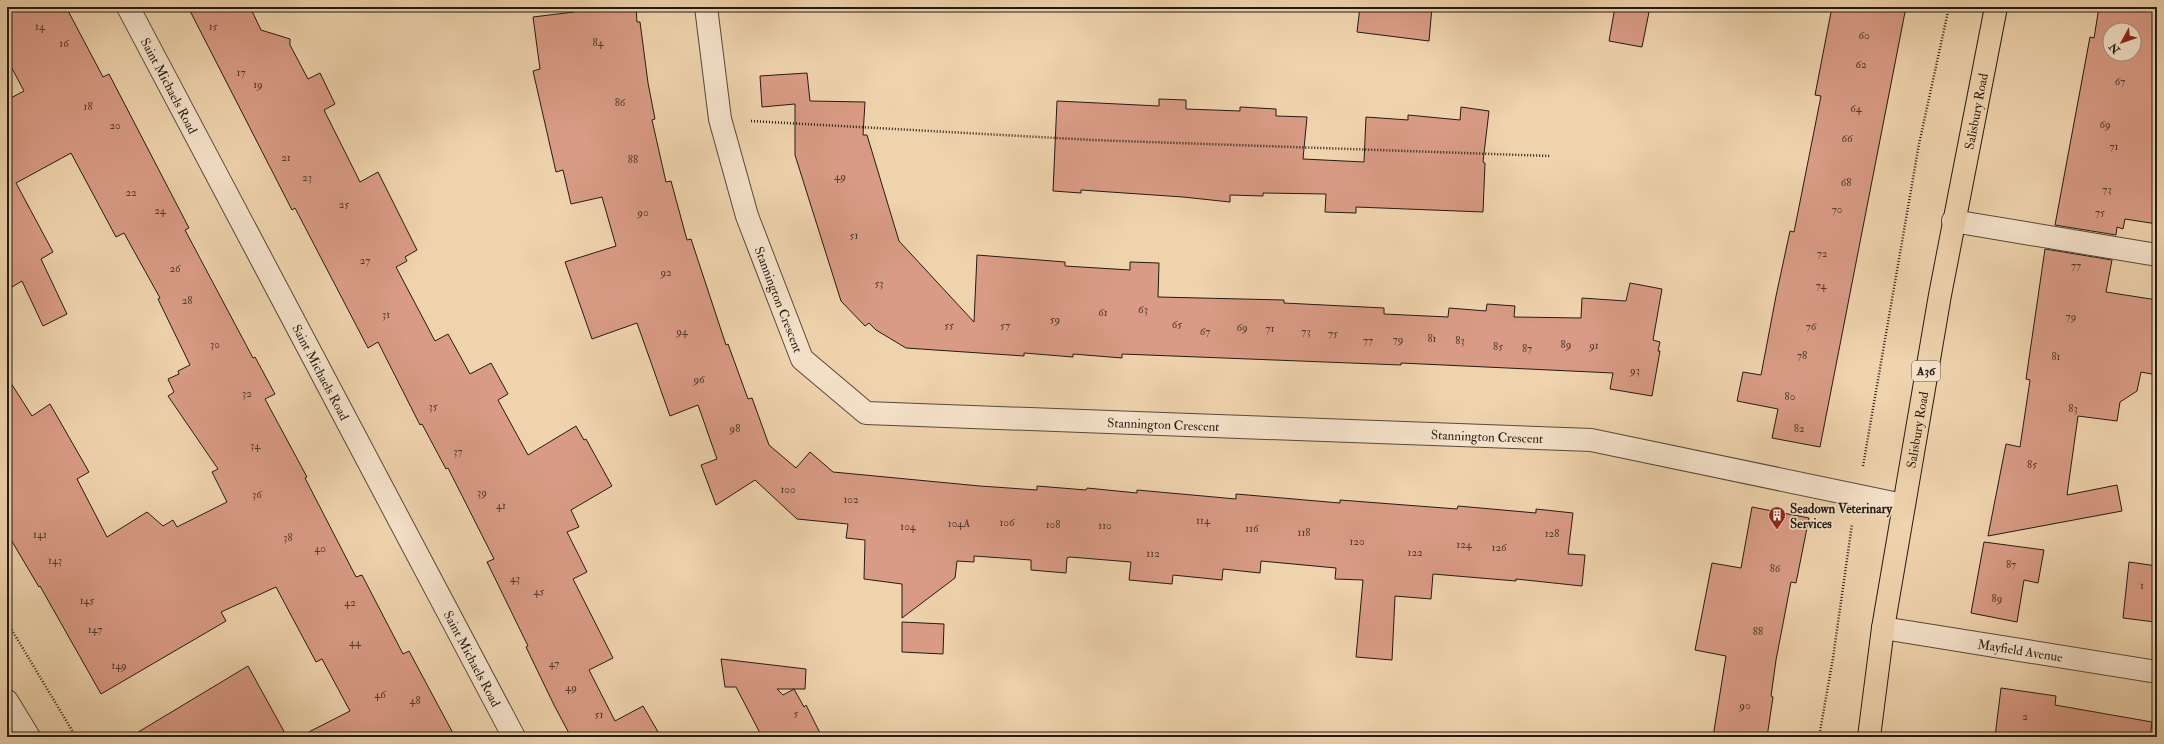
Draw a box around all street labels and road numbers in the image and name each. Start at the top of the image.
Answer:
street label: Saint Michaels Road [137,35,201,137]
street label: Salisbury Road [1961,71,1992,151]
street label: Stannington Crescent [751,245,806,355]
street label: Saint Michaels Road [288,322,352,424]
road number: A36 [1912,361,1940,381]
street label: Salisbury Road [1903,390,1932,469]
street label: Stannington Crescent [1107,415,1220,435]
street label: Stannington Crescent [1431,427,1543,447]
street label: Saint Michaels Road [440,608,504,710]
street label: Mayfield Avenue [1976,636,2064,666]

